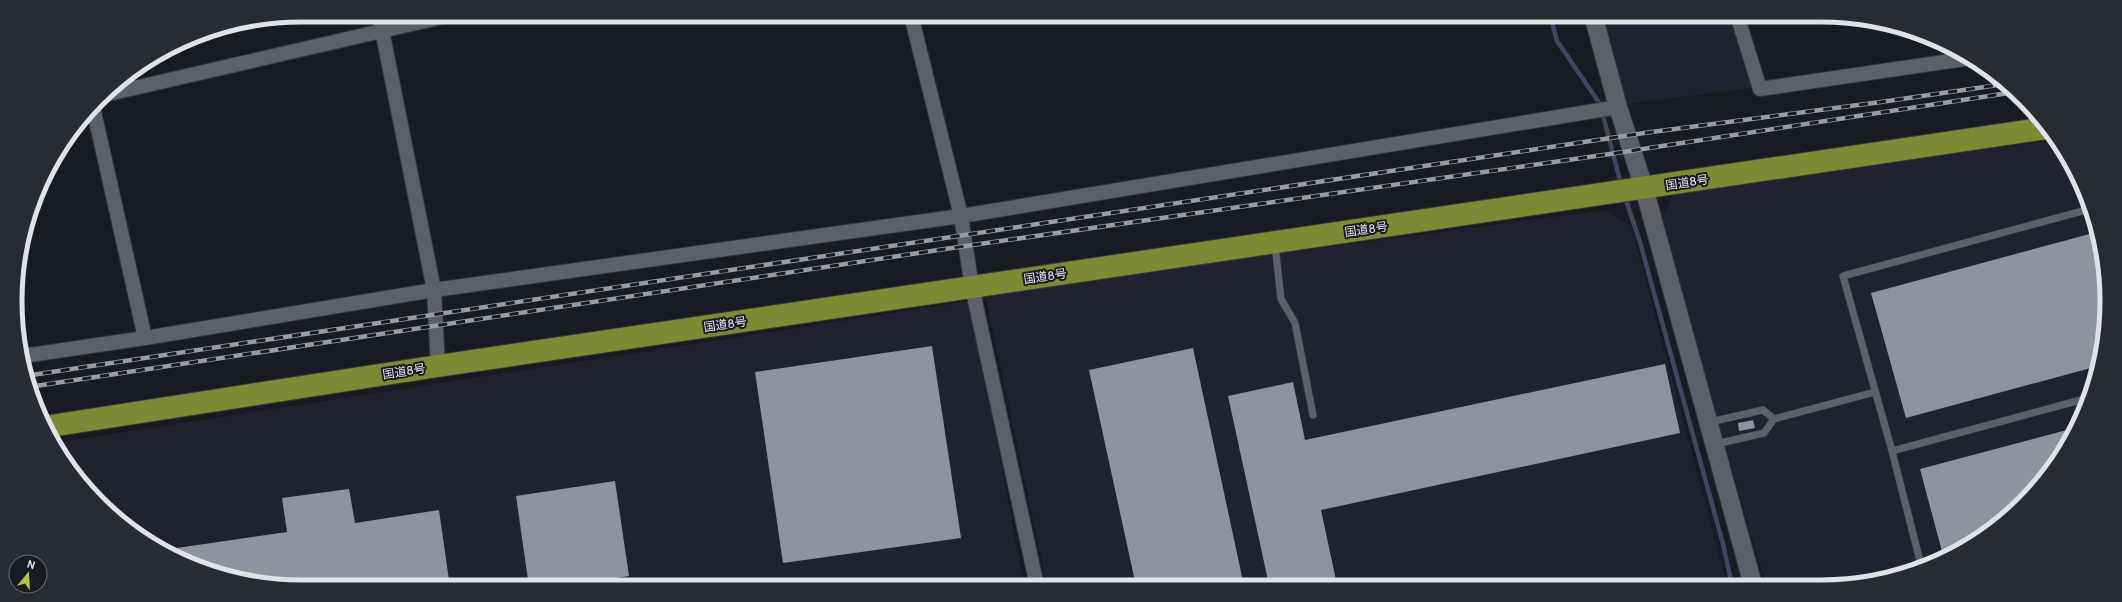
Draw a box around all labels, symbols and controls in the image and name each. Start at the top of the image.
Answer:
street label: 国道8号 [1664,171,1710,193]
street label: 国道8号 [1344,219,1388,239]
street label: 国道8号 [1023,266,1067,286]
street label: 国道8号 [703,314,747,334]
street label: 国道8号 [381,360,427,382]
north arrow [8,554,48,594]
text: N [25,557,37,572]

